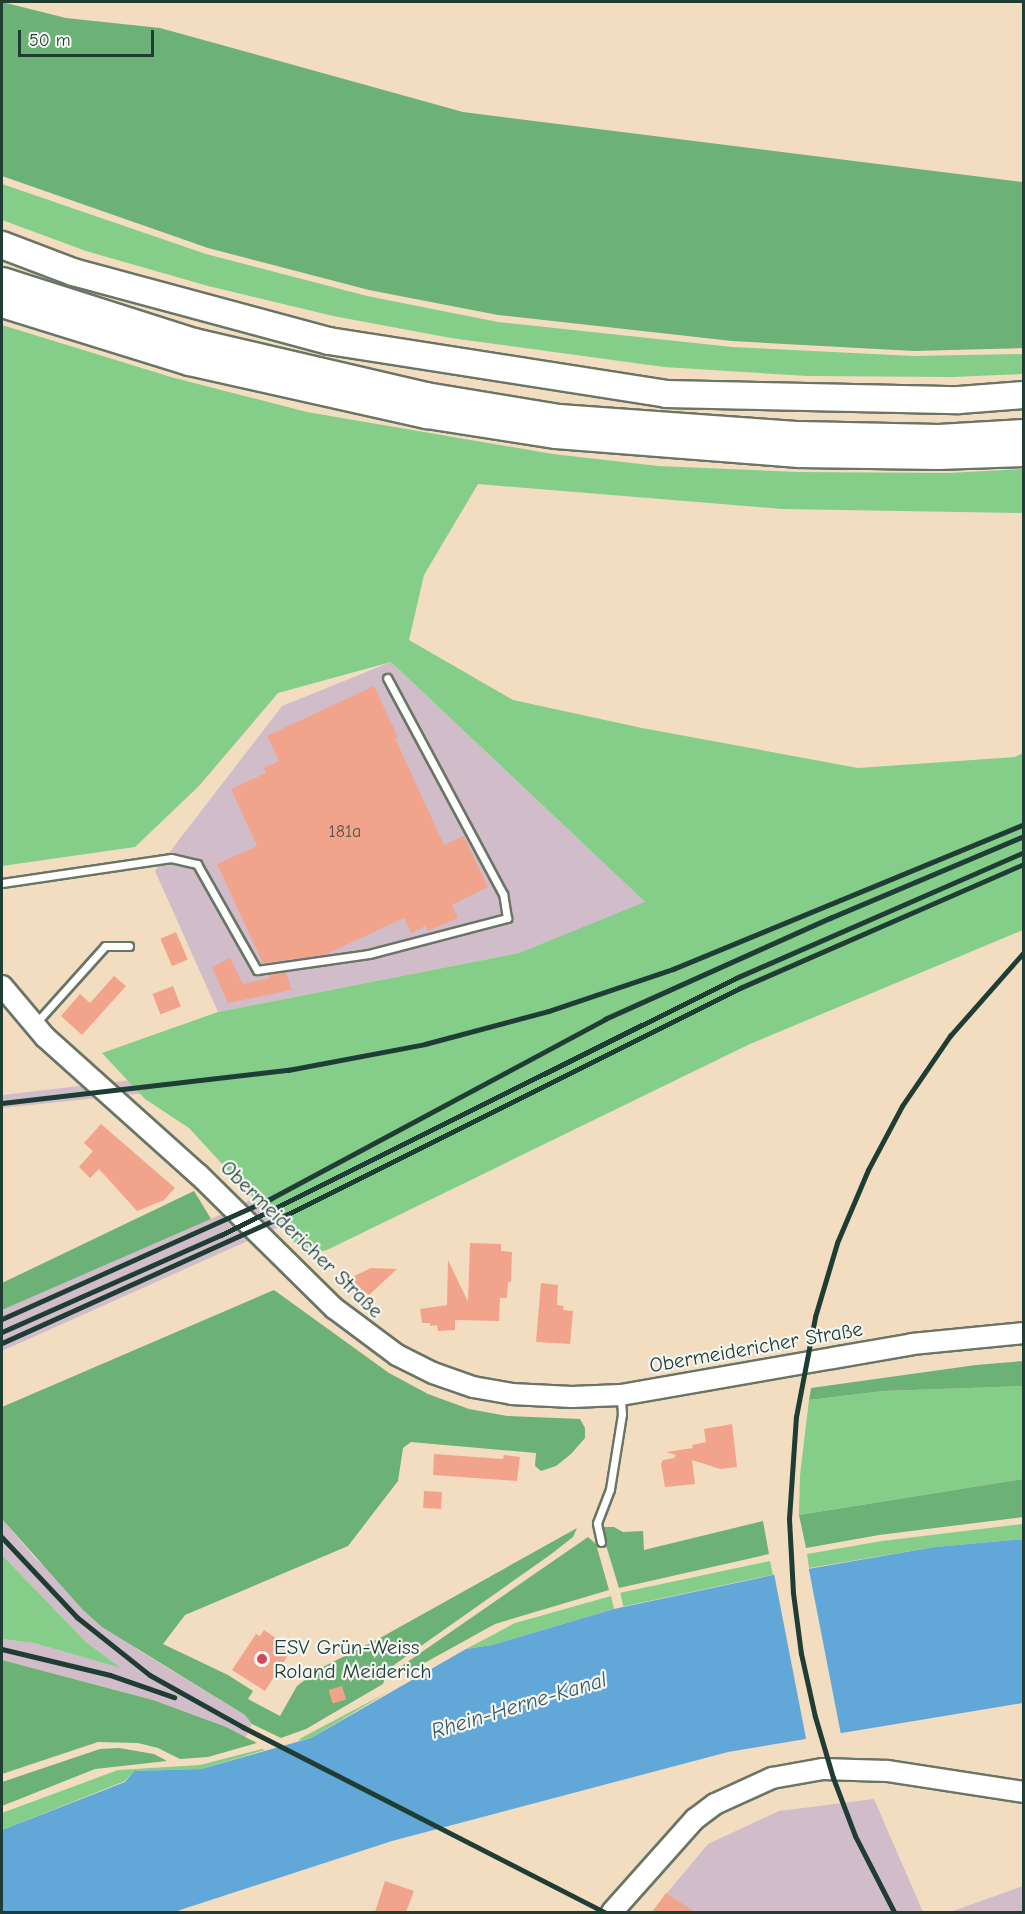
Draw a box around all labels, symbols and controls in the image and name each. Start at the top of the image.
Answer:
scale bar [21,18,158,56]
text: 50 m [29,30,71,51]
house number: 181a [329,821,361,843]
street label: Obermeidericher Straße [215,1155,389,1323]
street label: Obermeidericher Straße [647,1316,865,1378]
place label: ESV Grün-Weiss Roland Meiderich [274,1634,432,1684]
marker: ESV Grün-Weiss Roland Meiderich [255,1652,269,1666]
water label: Rhein-Herne-Kanal [428,1667,610,1745]

